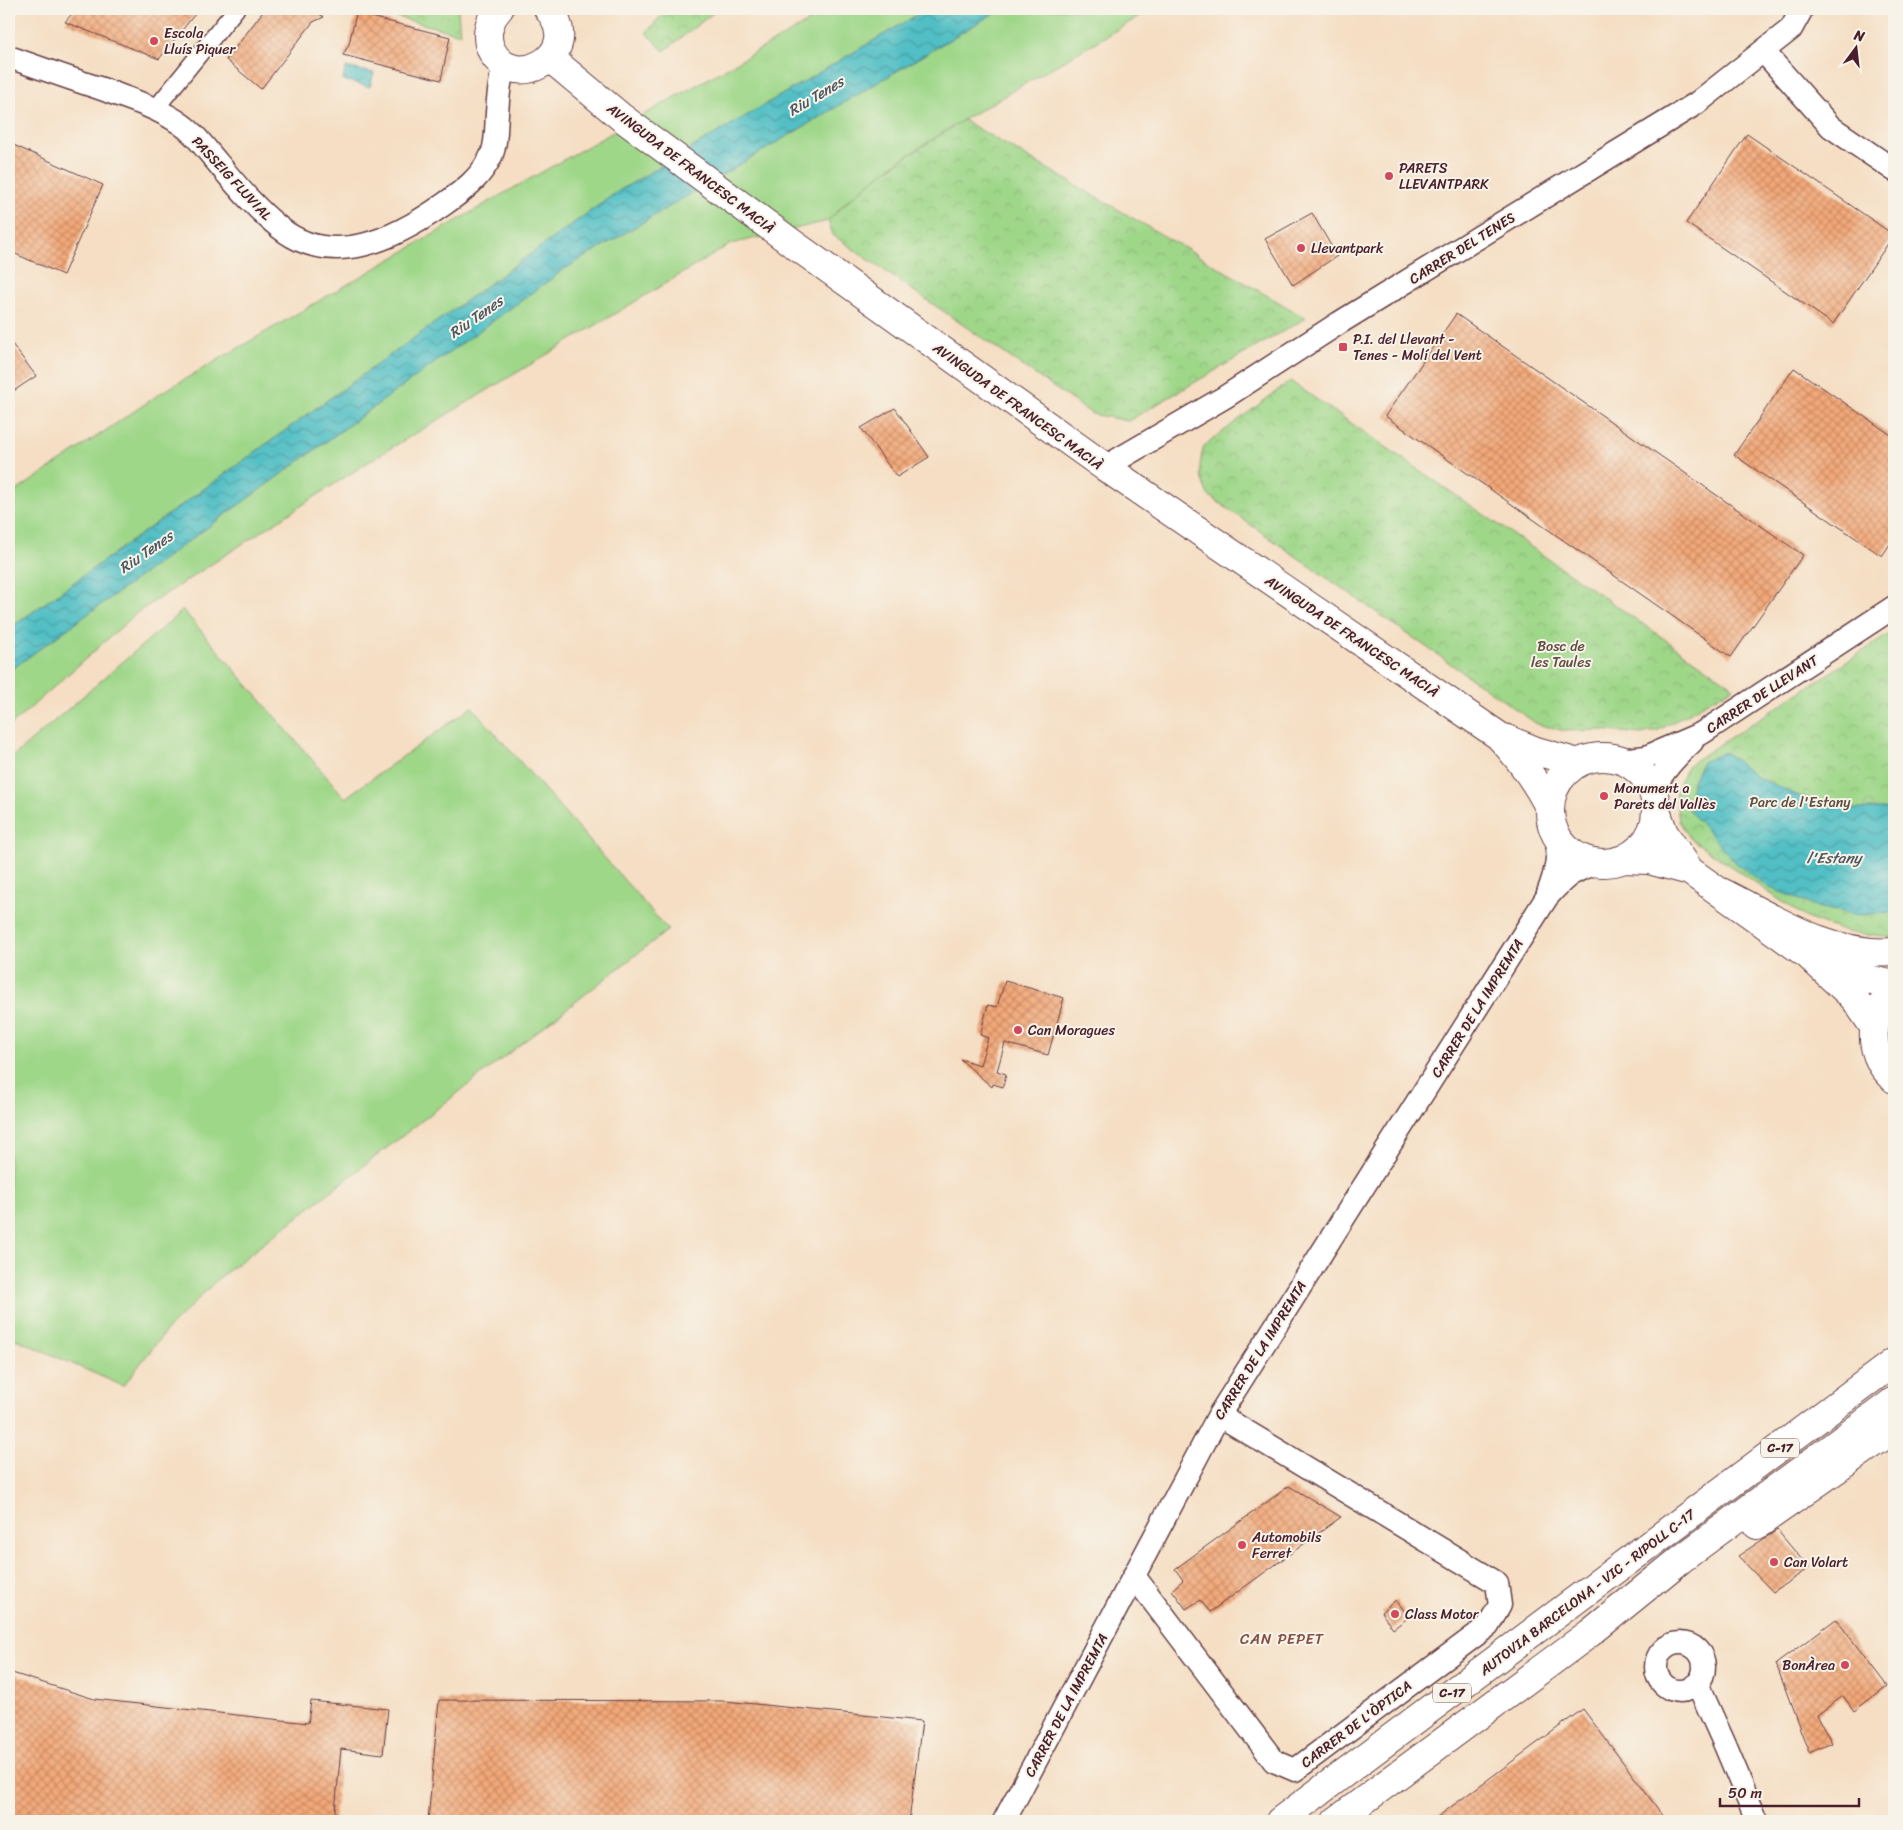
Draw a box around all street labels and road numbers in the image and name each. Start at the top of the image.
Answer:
street label: AVINGUDA DE FRANCESC MACIÀ [600,96,780,240]
street label: PASSEIG FLUVIAL [185,130,278,227]
street label: CARRER DEL TENES [1404,205,1521,291]
street label: AVINGUDA DE FRANCESC MACIÀ [927,335,1108,477]
street label: AVINGUDA DE FRANCESC MACIÀ [1259,568,1444,704]
street label: CARRER DE LLEVANT [1701,648,1825,740]
street label: CARRER DE LA IMPREMTA [1424,934,1530,1083]
street label: CARRER DE LA IMPREMTA [1207,1276,1313,1425]
road number: C-17 [1761,1439,1799,1458]
street label: AUTOVIA BARCELONA - VIC - RIPOLL C-17 [1473,1502,1701,1683]
street label: CARRER DE LA IMPREMTA [1018,1629,1115,1782]
street label: CARRER DE L'ÒPTICA [1295,1674,1417,1775]
road number: C-17 [1433,1684,1471,1702]

